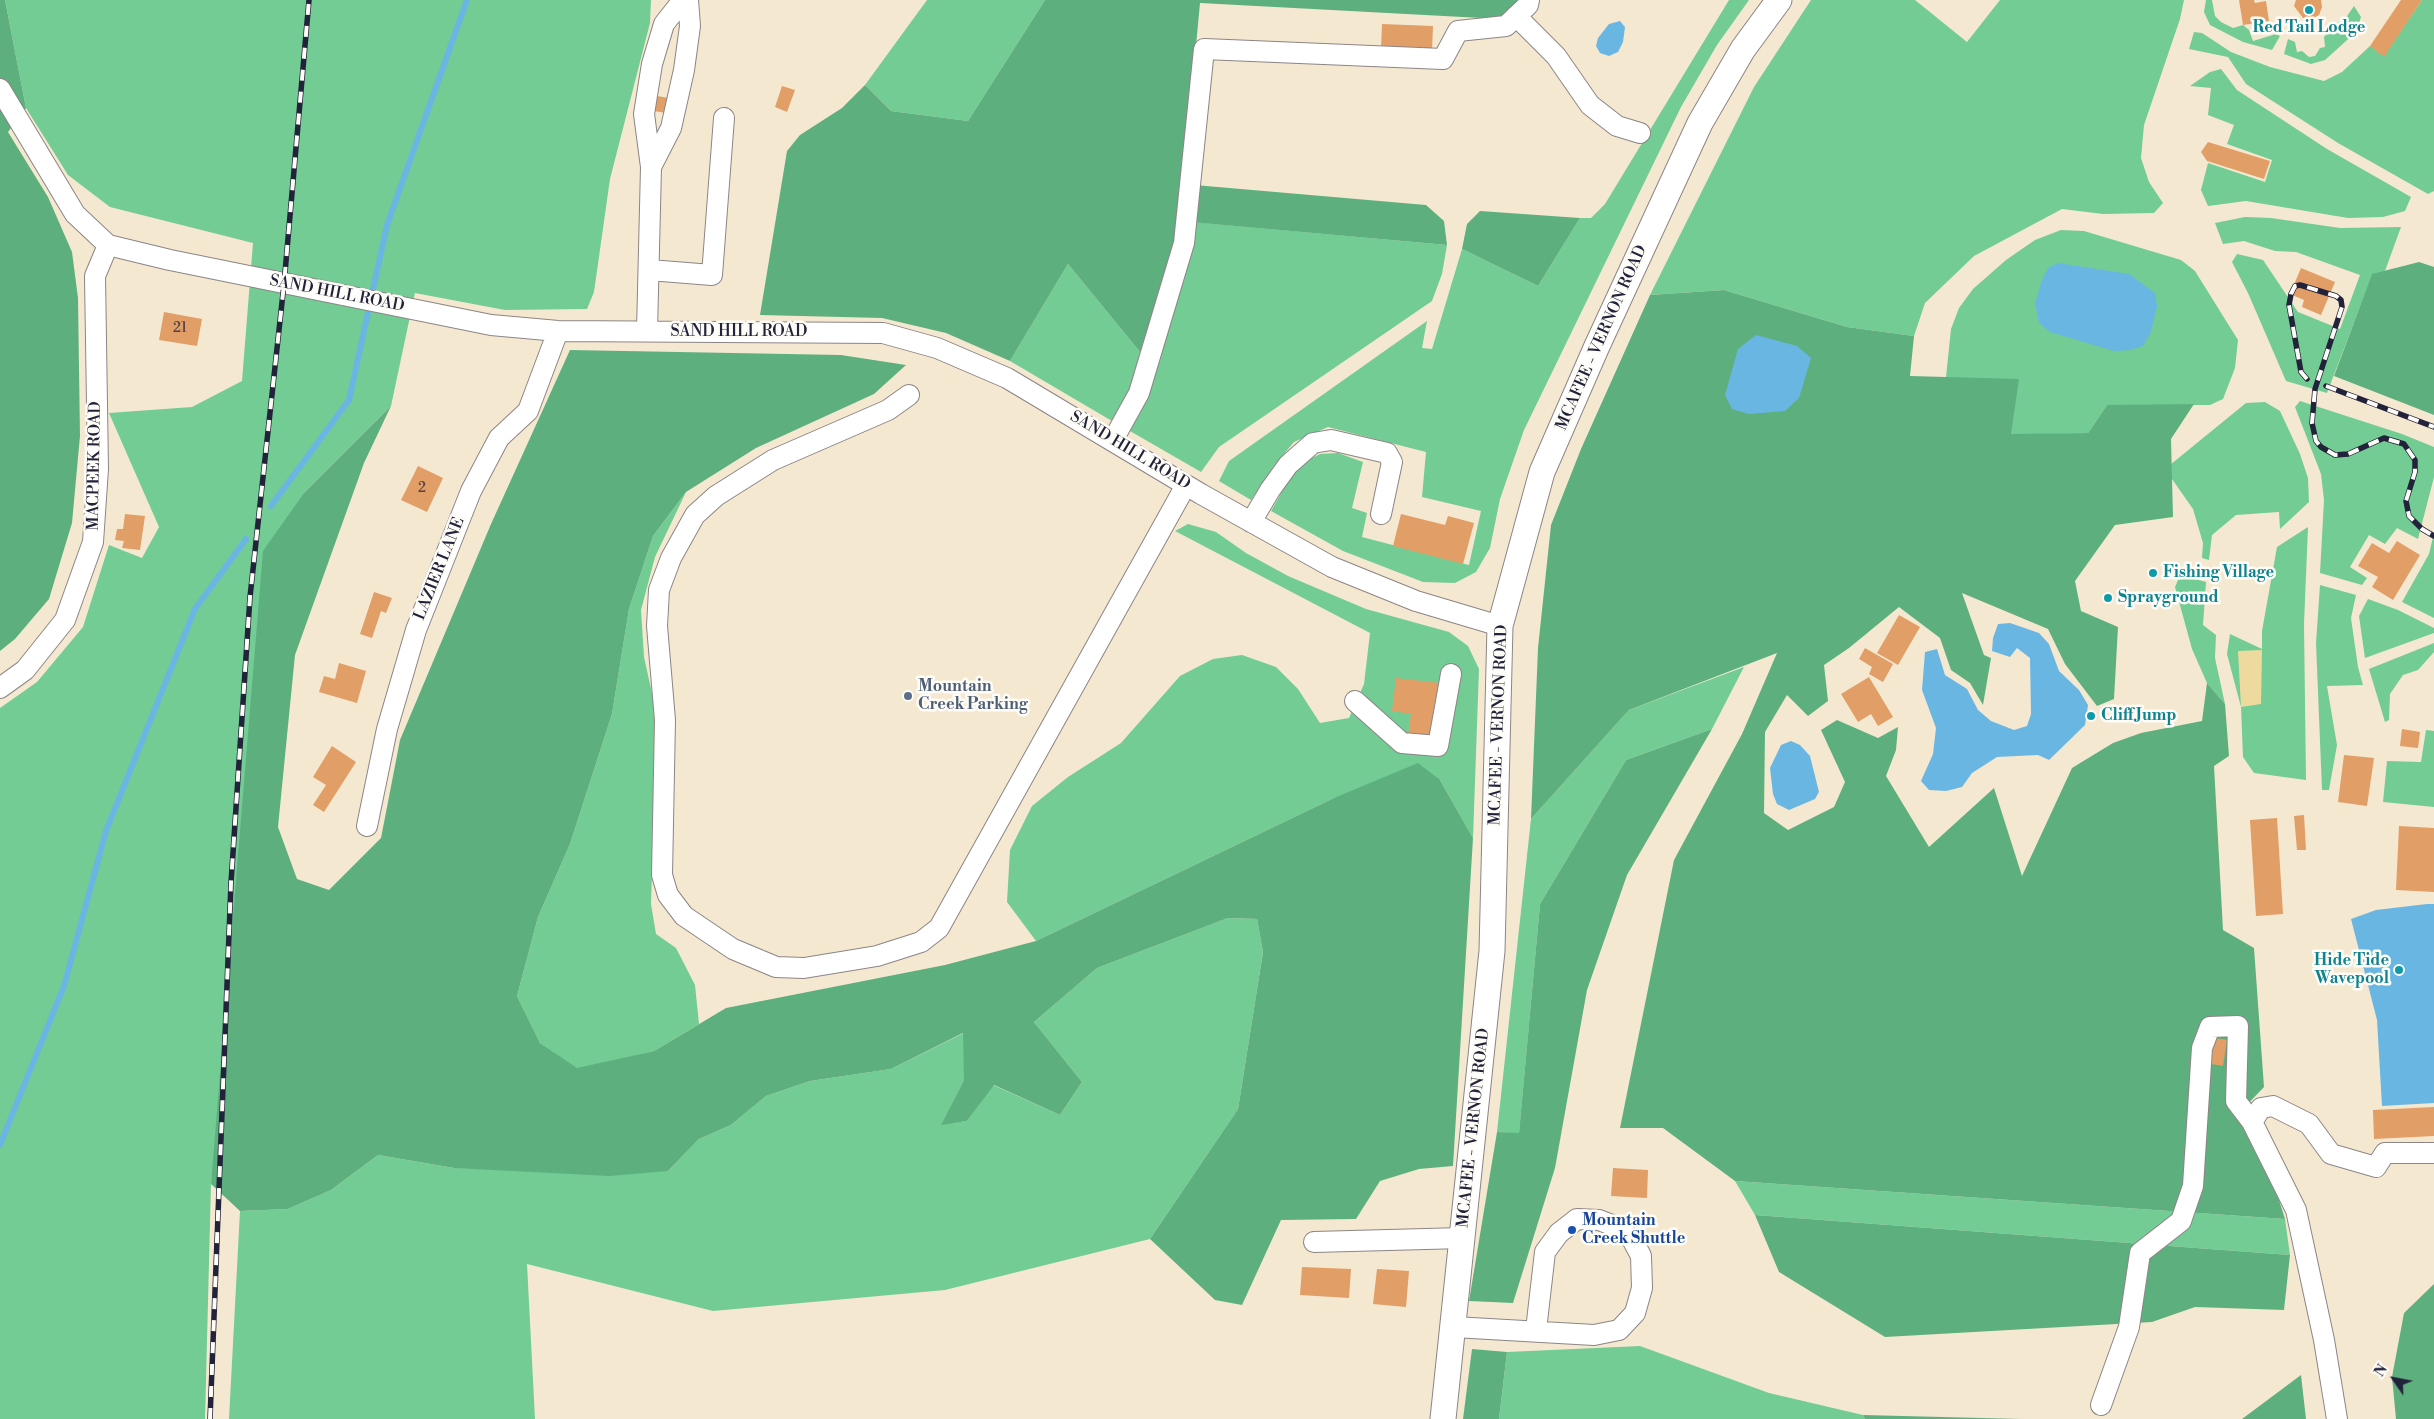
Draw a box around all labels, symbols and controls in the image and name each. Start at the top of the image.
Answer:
marker: Red Tail Lodge [2303,4,2315,16]
place label: Red Tail Lodge [2253,18,2365,38]
street label: MCAFEE - VERNON ROAD [1552,242,1652,434]
street label: SAND HILL ROAD [268,272,406,316]
house number: 21 [173,321,187,337]
street label: SAND HILL ROAD [671,322,807,342]
street label: MACPEEK ROAD [84,401,106,531]
street label: SAND HILL ROAD [1066,408,1194,494]
house number: 2 [418,481,426,497]
street label: LAZIER LANE [411,515,469,623]
place label: Fishing Village [2163,563,2274,583]
marker: Fishing Village [2147,567,2159,579]
place label: Sprayground [2118,588,2219,608]
marker: Sprayground [2102,592,2114,604]
street label: MCAFEE - VERNON ROAD [1486,624,1512,826]
place label: Mountain Creek Parking [918,677,1028,715]
marker: Mountain Creek Parking [902,690,914,702]
place label: Cliff Jump [2101,706,2176,726]
marker: Cliff Jump [2085,710,2097,722]
place label: Hide Tide Wavepool [2314,951,2389,989]
marker: Hide Tide Wavepool [2393,964,2405,976]
street label: MCAFEE - VERNON ROAD [1454,1027,1494,1229]
place label: Mountain Creek Shuttle [1582,1211,1685,1249]
marker: Mountain Creek Shuttle [1566,1224,1578,1236]
north arrow [2369,1354,2419,1404]
text: N [2371,1361,2392,1380]

